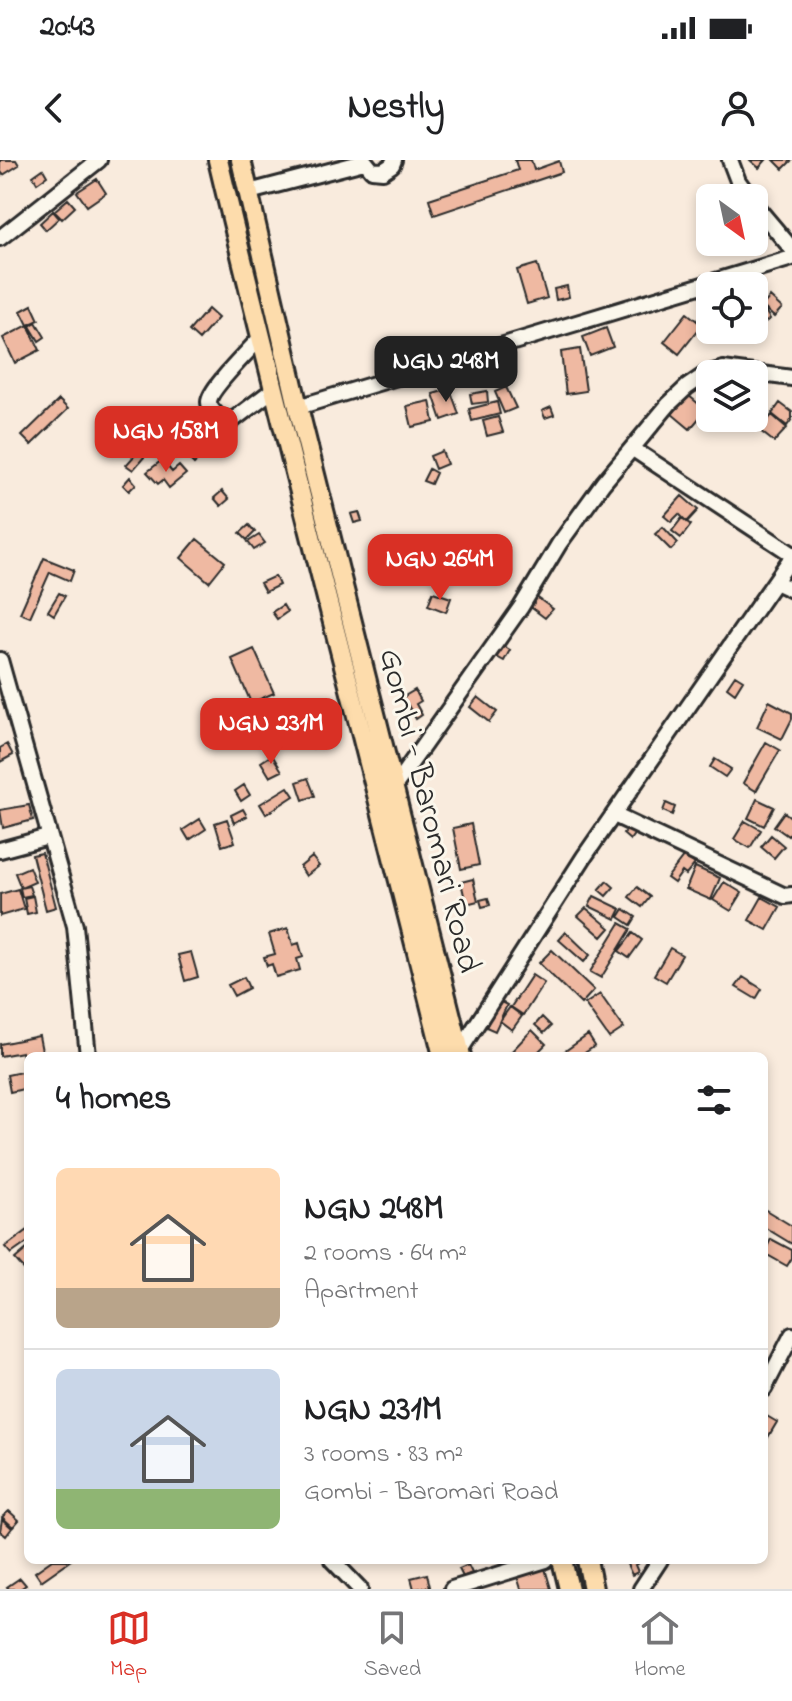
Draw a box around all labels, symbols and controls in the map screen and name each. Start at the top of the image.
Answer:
text: 20:43 [40,6,95,50]
text: Nestly [348,82,444,135]
icon: back [32,86,76,130]
icon: person [716,86,760,130]
north arrow [696,184,768,256]
map controls [696,184,768,432]
button: locate [696,272,768,344]
pin: NGN 248M [363,336,529,404]
text: NGN 248M [392,343,500,381]
button: layers [696,360,768,432]
pin: NGN 158M [83,406,249,474]
text: NGN 158M [113,413,219,451]
pin: NGN 264M [357,534,523,602]
text: NGN 264M [386,541,494,579]
street label: Gombi - Baromari Road [364,644,493,978]
pin: NGN 231M [188,698,354,766]
text: NGN 231M [218,705,324,743]
text: 4 homes [56,1075,171,1125]
icon: filters [692,1078,736,1122]
text: NGN 248M [304,1185,444,1235]
icon: home [120,1200,216,1296]
text: 2 rooms · 64 m² [304,1235,467,1273]
text: Apartment [304,1273,418,1311]
text: NGN 231M [304,1386,442,1436]
icon: home [120,1401,216,1497]
text: 3 rooms · 83 m² [304,1436,463,1474]
text: Gombi - Baromari Road [304,1474,558,1512]
tab: Map [107,1606,151,1686]
tab: Saved [364,1606,421,1686]
tab: Home [634,1606,685,1686]

